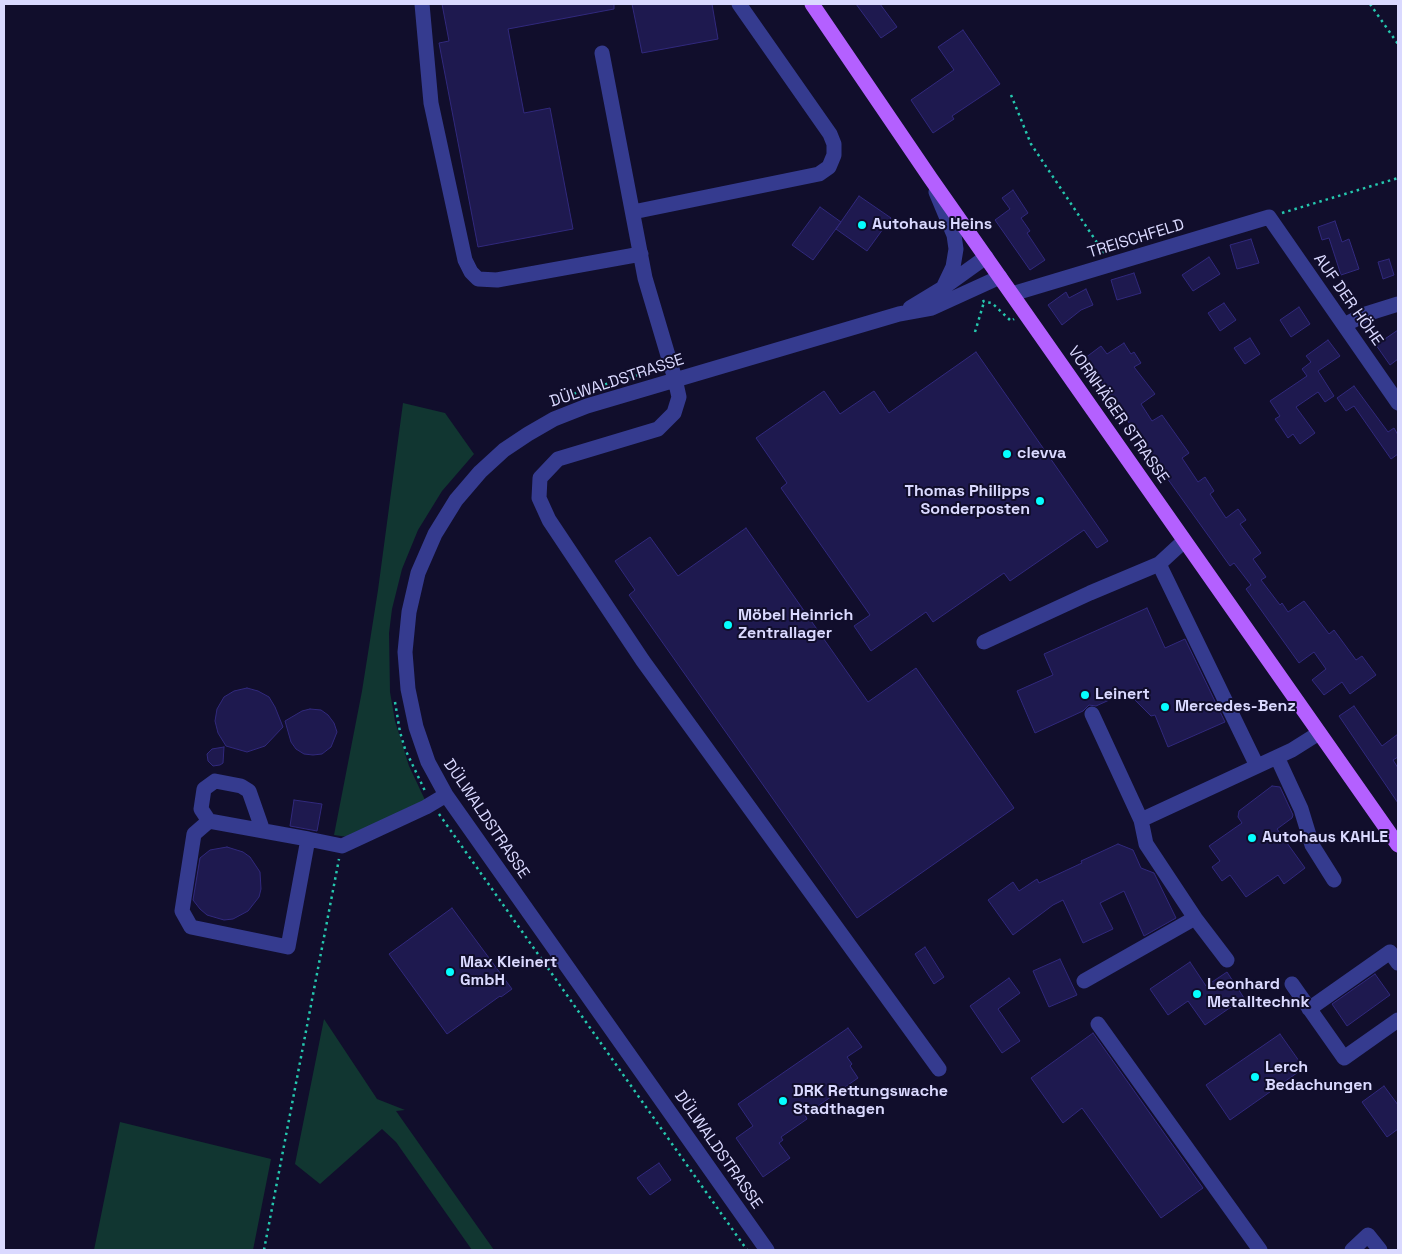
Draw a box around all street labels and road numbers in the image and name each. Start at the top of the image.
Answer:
street label: TREISCHFELD [1085,215,1187,263]
street label: AUF DER HÖHE [1309,250,1387,350]
street label: VORNHÄGER STRASSE [1063,343,1173,487]
street label: DÜLWALDSTRASSE [548,350,686,412]
street label: DÜLWALDSTRASSE [439,756,533,882]
street label: DÜLWALDSTRASSE [670,1087,766,1213]

